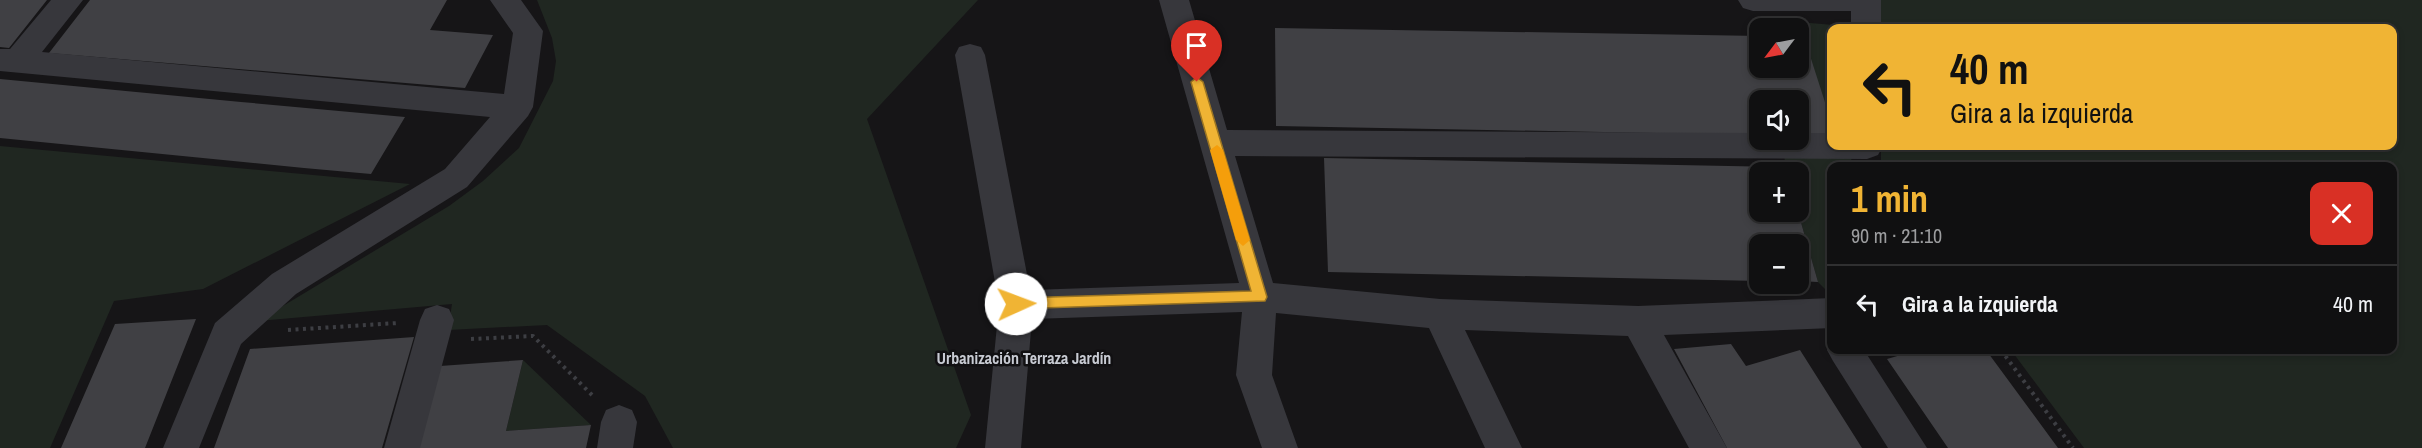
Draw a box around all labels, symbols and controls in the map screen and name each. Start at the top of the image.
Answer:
north arrow [1749,18,1809,78]
map controls [1749,18,1809,294]
pin [1171,20,1222,82]
icon: arrive [1180,29,1213,62]
text: 40 m [1950,41,2029,97]
icon: left [1851,48,1929,126]
button: sound [1749,90,1809,150]
text: Gira a la izquierda [1950,95,2133,131]
button: + [1749,162,1809,222]
text: 1 min [1851,175,1928,223]
button: close [2310,182,2373,245]
text: 90 m · 21:10 [1851,222,1942,249]
button: − [1749,234,1809,294]
position arrow [984,272,1048,336]
icon: left [1851,288,1884,321]
text: Gira a la izquierda [1902,289,2057,319]
text: 40 m [2333,289,2373,319]
district label: Urbanización Terraza Jardín [937,347,1111,369]

